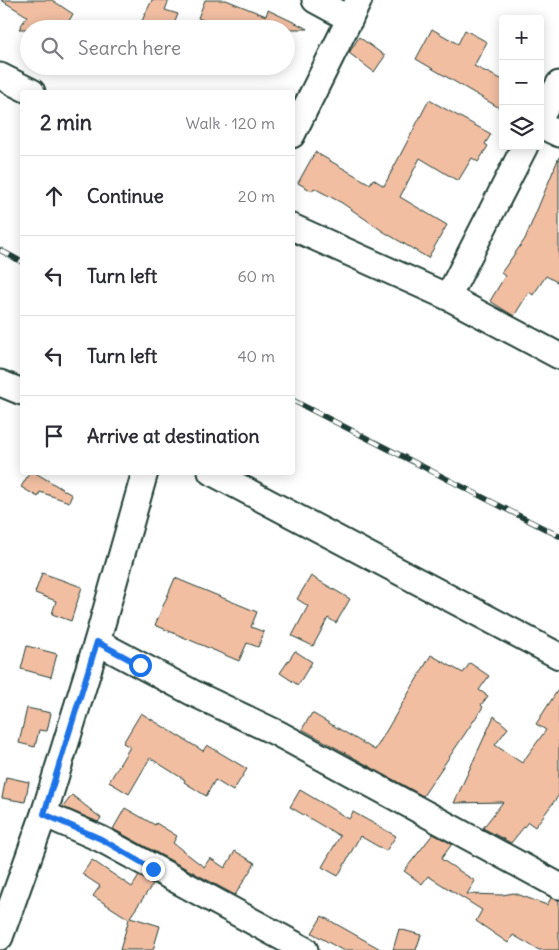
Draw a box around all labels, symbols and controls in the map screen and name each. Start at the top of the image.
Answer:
map controls [499,15,544,150]
button: + [499,15,544,60]
search box [20,20,295,75]
icon: search [38,34,66,62]
text: Search here [78,36,181,60]
button: − [499,60,544,105]
button: layers [499,105,544,150]
text: 2 min [40,109,92,136]
text: Walk · 120 m [185,113,275,133]
icon: ahead [40,182,68,210]
text: Continue [87,184,164,208]
text: 20 m [238,186,275,206]
icon: left [40,262,68,290]
text: Turn left [87,264,157,288]
text: 60 m [237,266,275,286]
icon: left [40,342,68,370]
text: Turn left [87,344,157,368]
text: 40 m [237,346,275,366]
icon: arrive [40,422,68,450]
text: Arrive at destination [87,424,260,448]
route start [129,654,152,677]
route end [142,858,165,881]

